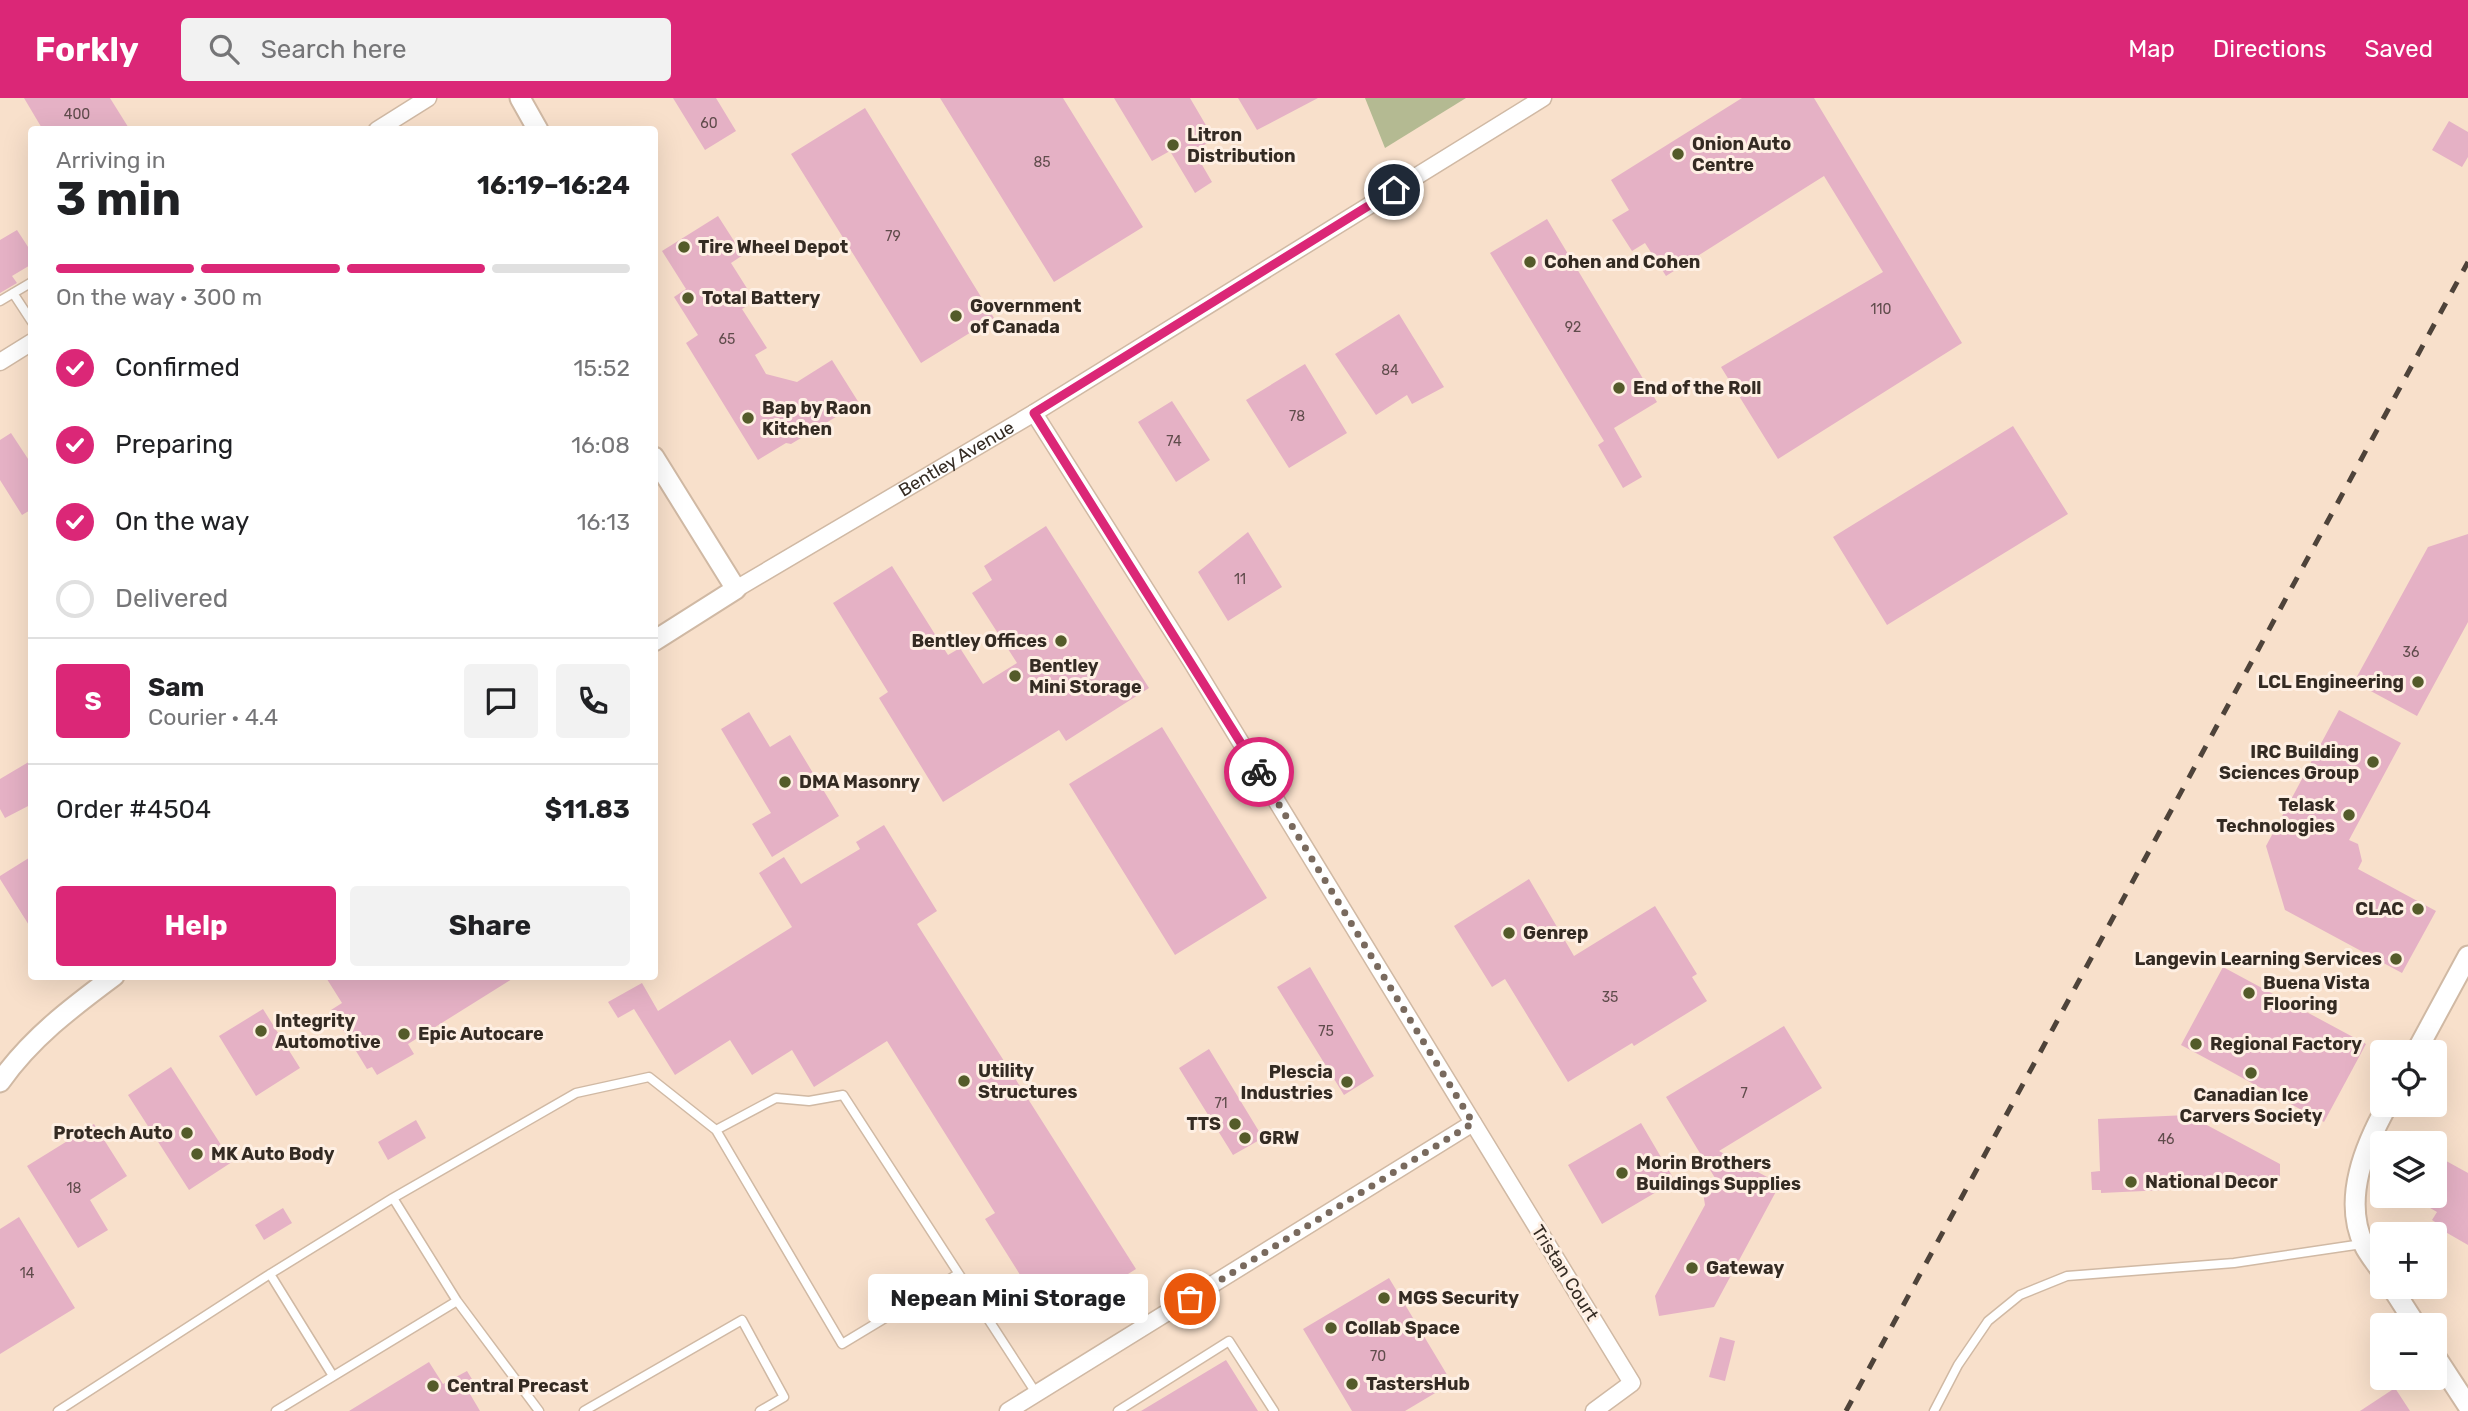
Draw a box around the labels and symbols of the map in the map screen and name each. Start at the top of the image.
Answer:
house number: 400 [64,106,90,123]
house number: 60 [700,115,718,132]
place label: Litron Distribution [1187,124,1296,167]
place label: Onion Auto Centre [1692,133,1791,176]
marker: Litron Distribution [1165,137,1181,153]
marker: Onion Auto Centre [1670,146,1686,162]
house number: 85 [1033,154,1051,171]
pin [1364,160,1424,220]
house number: 79 [885,228,901,245]
place label: Tire Wheel Depot [698,236,848,258]
marker: Tire Wheel Depot [676,239,692,255]
place label: Cohen and Cohen [1544,251,1700,273]
marker: Cohen and Cohen [1522,254,1538,270]
place label: Total Battery [702,287,821,309]
marker: Total Battery [680,290,696,306]
place label: Government of Canada [970,295,1081,338]
house number: 110 [1871,301,1892,318]
marker: Government of Canada [948,308,964,324]
house number: 92 [1565,319,1581,336]
house number: 65 [719,331,735,348]
house number: 84 [1381,362,1399,379]
place label: End of the Roll [1633,377,1762,399]
marker: End of the Roll [1611,380,1627,396]
place label: Bap by Raon Kitchen [762,397,871,440]
house number: 78 [1289,408,1305,425]
marker: Bap by Raon Kitchen [740,410,756,426]
street label: Bentley Avenue [895,416,1018,501]
house number: 74 [1166,433,1182,450]
house number: 11 [1234,571,1246,588]
place label: Bentley Offices [911,630,1047,652]
marker: Bentley Offices [1053,633,1069,649]
house number: 36 [2403,644,2419,661]
place label: Bentley Mini Storage [1029,655,1142,698]
marker: Bentley Mini Storage [1007,668,1023,684]
place label: LCL Engineering [2258,671,2404,693]
marker: LCL Engineering [2410,674,2426,690]
courier [1224,737,1294,807]
place label: IRC Building Sciences Group [2219,741,2359,784]
marker: IRC Building Sciences Group [2365,754,2381,770]
place label: DMA Masonry [799,771,920,793]
marker: DMA Masonry [777,774,793,790]
place label: Telask Technologies [2216,794,2335,837]
marker: Telask Technologies [2341,807,2357,823]
place label: CLAC [2355,898,2404,920]
marker: CLAC [2410,901,2426,917]
place label: Genrep [1523,922,1588,944]
marker: Genrep [1501,925,1517,941]
place label: Langevin Learning Services [2134,948,2382,970]
marker: Langevin Learning Services [2388,951,2404,967]
place label: Buena Vista Flooring [2263,972,2370,1015]
marker: Buena Vista Flooring [2241,985,2257,1001]
house number: 35 [1602,989,1618,1006]
place label: Integrity Automotive [275,1010,381,1053]
marker: Integrity Automotive [253,1023,269,1039]
place label: Epic Autocare [418,1023,544,1045]
house number: 75 [1318,1023,1334,1040]
marker: Epic Autocare [396,1026,412,1042]
place label: Regional Factory [2210,1033,2362,1055]
marker: Regional Factory [2188,1036,2204,1052]
place label: Utility Structures [978,1060,1077,1103]
place label: Plescia Industries [1240,1061,1333,1104]
marker: Canadian Ice Carvers Society [2243,1065,2259,1081]
marker: Utility Structures [956,1073,972,1089]
marker: Plescia Industries [1339,1074,1355,1090]
place label: Canadian Ice Carvers Society [2180,1084,2323,1127]
house number: 7 [1740,1085,1748,1102]
house number: 71 [1214,1095,1228,1112]
place label: TTS [1186,1113,1221,1135]
marker: TTS [1227,1116,1243,1132]
place label: Protech Auto [53,1122,173,1144]
marker: Protech Auto [179,1125,195,1141]
place label: GRW [1259,1127,1299,1149]
marker: GRW [1237,1130,1253,1146]
house number: 46 [2157,1131,2175,1148]
place label: MK Auto Body [211,1143,335,1165]
marker: MK Auto Body [189,1146,205,1162]
place label: Morin Brothers Buildings Supplies [1636,1152,1801,1195]
marker: Morin Brothers Buildings Supplies [1614,1165,1630,1181]
place label: National Decor [2145,1171,2278,1193]
marker: National Decor [2123,1174,2139,1190]
house number: 18 [67,1180,82,1197]
street label: Tristan Court [1527,1221,1603,1325]
place label: Gateway [1706,1257,1784,1279]
marker: Gateway [1684,1260,1700,1276]
house number: 14 [20,1265,35,1282]
pin [1160,1269,1220,1329]
callout: Nepean Mini Storage [868,1274,1148,1324]
place label: MGS Security [1398,1287,1519,1309]
marker: MGS Security [1376,1290,1392,1306]
place label: Collab Space [1345,1317,1460,1339]
marker: Collab Space [1323,1320,1339,1336]
house number: 70 [1370,1348,1386,1365]
place label: TastersHub [1366,1373,1470,1395]
place label: Central Precast [447,1375,588,1397]
marker: TastersHub [1344,1376,1360,1392]
marker: Central Precast [425,1378,441,1394]

